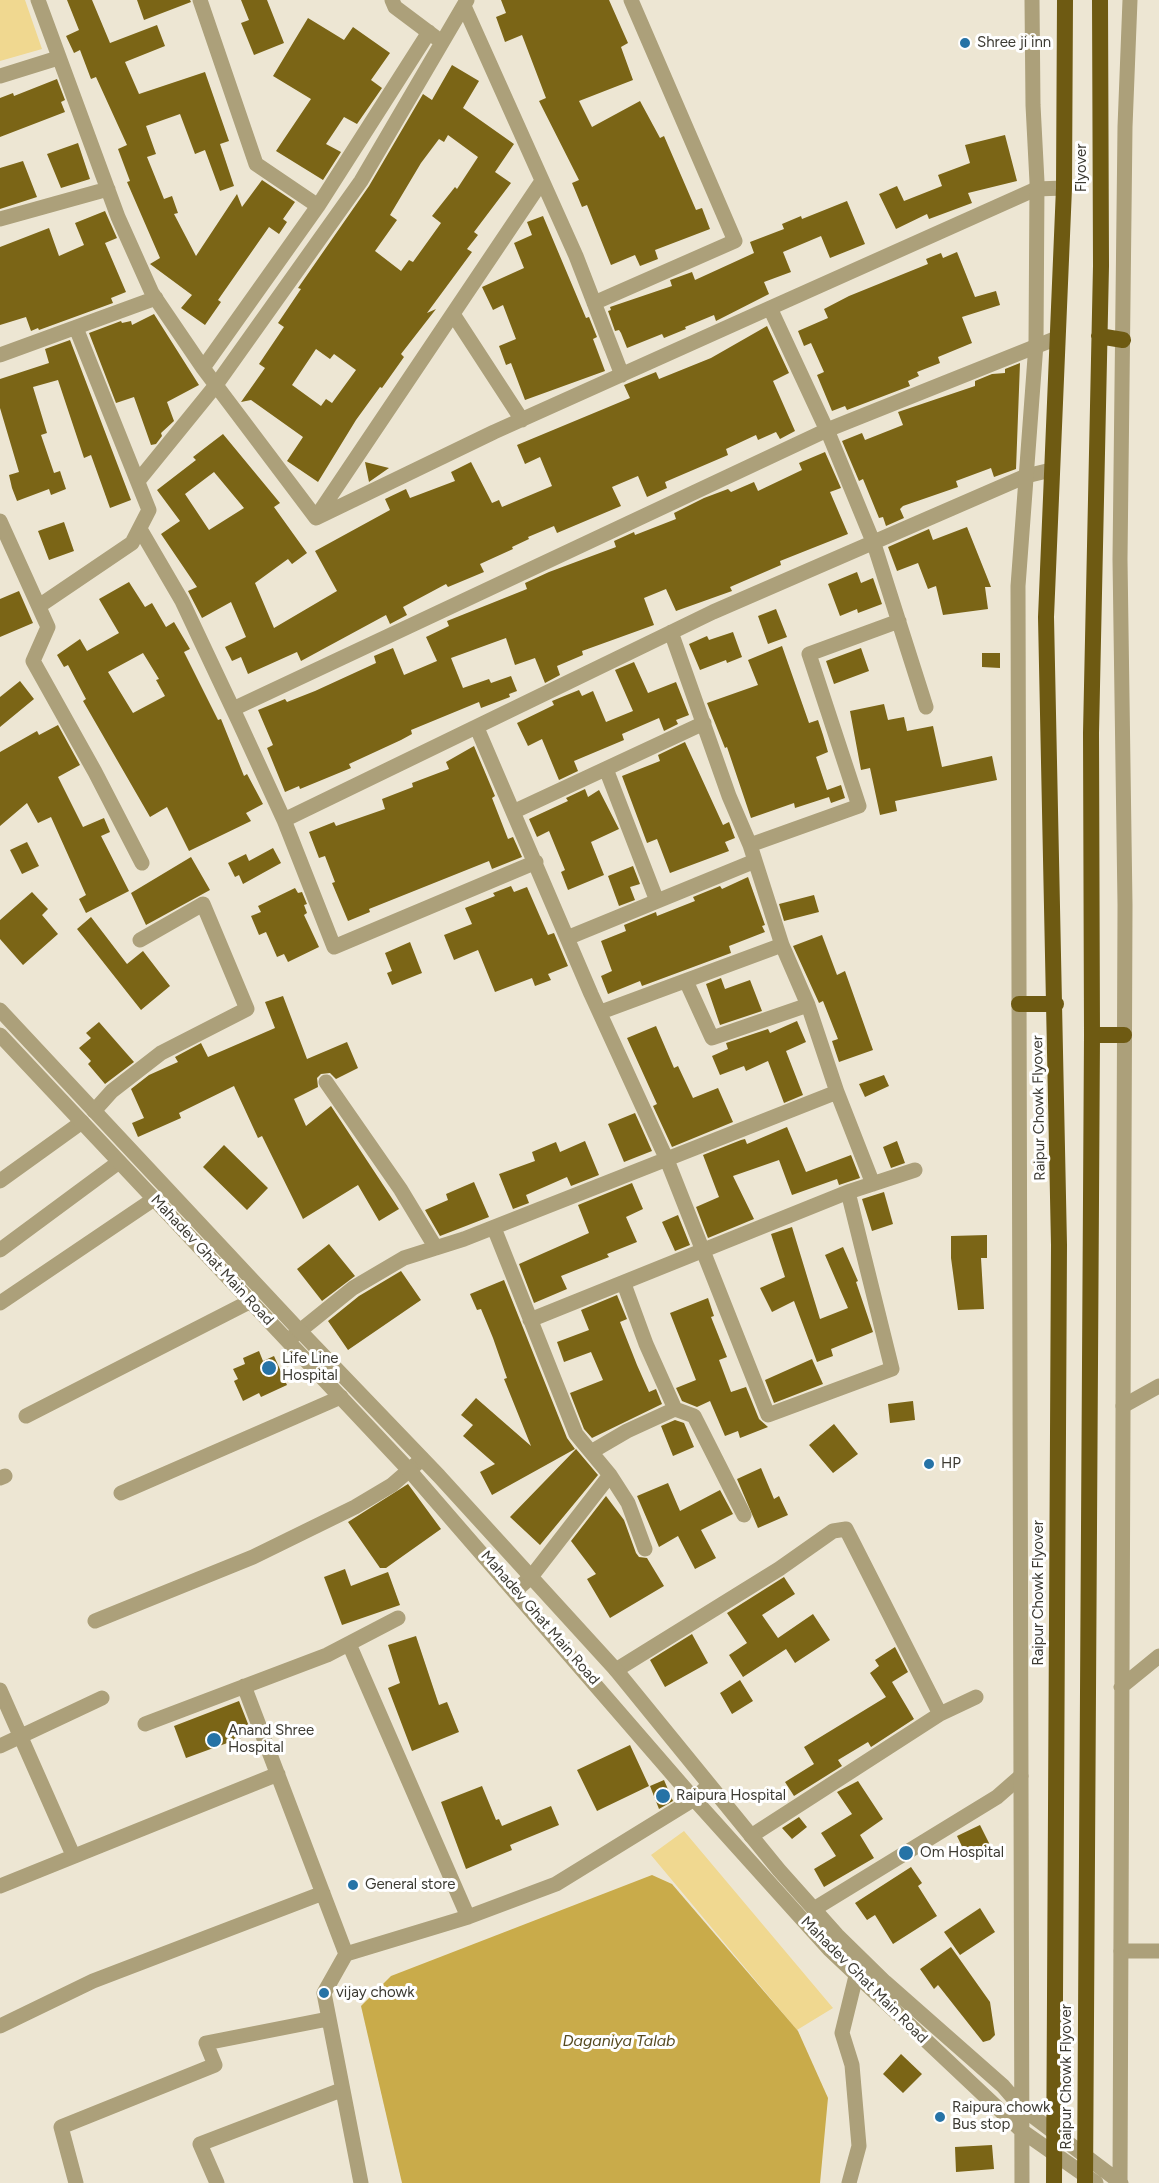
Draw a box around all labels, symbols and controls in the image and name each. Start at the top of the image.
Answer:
place label: Shree ji inn [977,34,1051,52]
marker: Shree ji inn [958,36,972,50]
street label: Flyover [1073,144,1091,192]
street label: Raipur Chowk Flyover [1029,1035,1049,1181]
street label: Mahadev Ghat Main Road [147,1191,277,1329]
place label: Life Line Hospital [282,1350,338,1385]
marker: Life Line Hospital [260,1359,278,1377]
place label: HP [941,1455,961,1473]
marker: HP [922,1457,936,1471]
street label: Raipur Chowk Flyover [1030,1520,1048,1666]
street label: Mahadev Ghat Main Road [477,1547,603,1689]
place label: Anand Shree Hospital [228,1722,314,1757]
marker: Anand Shree Hospital [205,1731,223,1749]
marker: Raipura Hospital [654,1787,672,1805]
place label: Raipura Hospital [676,1787,786,1805]
marker: Om Hospital [897,1844,915,1862]
place label: Om Hospital [920,1844,1004,1862]
place label: General store [365,1876,455,1894]
marker: General store [346,1878,360,1892]
street label: Mahadev Ghat Main Road [797,1913,931,2047]
place label: vijay chowk [336,1984,414,2002]
marker: vijay chowk [317,1986,331,2000]
street label: Raipur Chowk Flyover [1058,2004,1076,2150]
water label: Daganiya Talab [563,2031,675,2051]
place label: Raipura chowk Bus stop [952,2099,1050,2134]
marker: Raipura chowk Bus stop [933,2110,947,2124]

